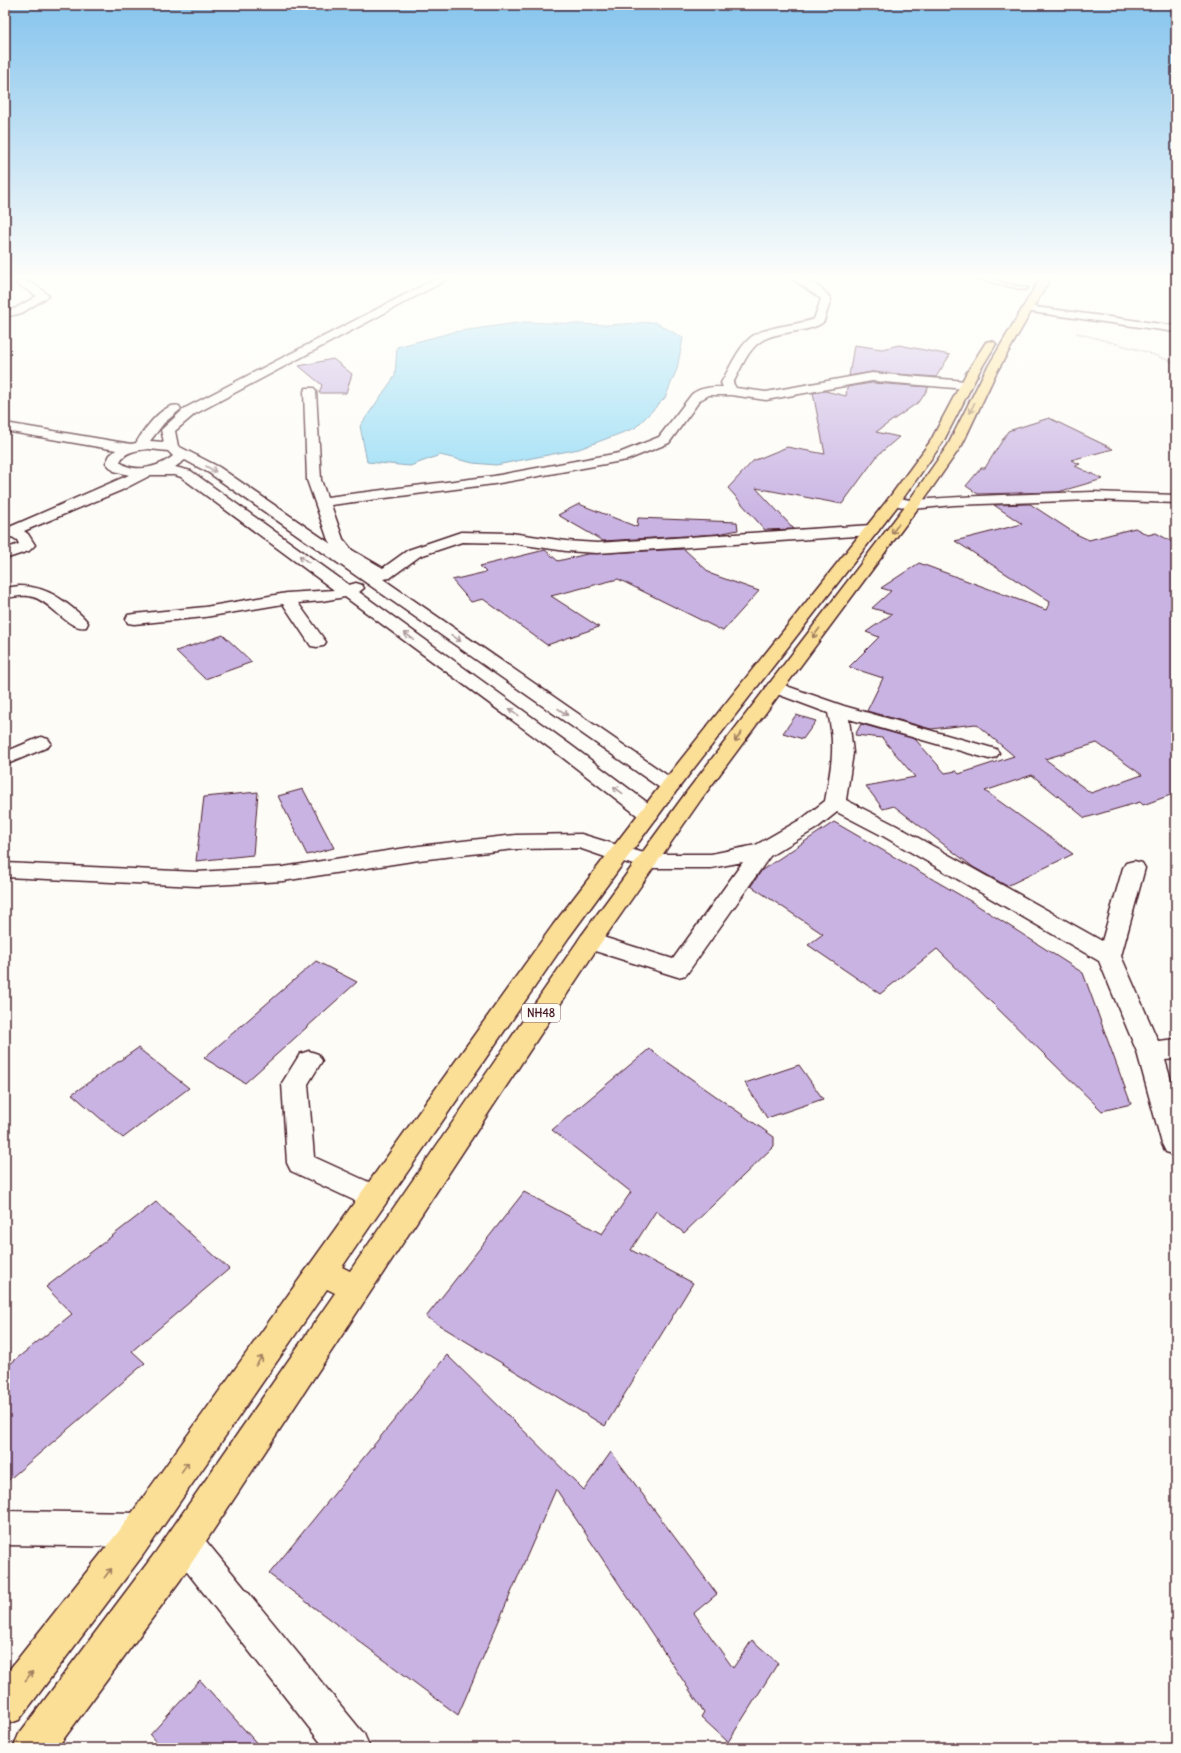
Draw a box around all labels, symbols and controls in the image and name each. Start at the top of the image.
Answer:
one-way arrow [968,402,976,414]
one-way arrow [205,465,217,473]
one-way arrow [891,524,899,535]
one-way arrow [299,555,310,563]
one-way arrow [812,627,820,638]
one-way arrow [404,631,415,640]
one-way arrow [450,634,461,642]
one-way arrow [508,708,519,717]
one-way arrow [557,708,568,716]
one-way arrow [734,731,742,742]
one-way arrow [613,786,624,794]
road number: NH48 [522,1004,560,1022]
one-way arrow [255,1356,263,1367]
one-way arrow [181,1462,189,1473]
one-way arrow [104,1567,113,1578]
one-way arrow [25,1670,33,1681]

